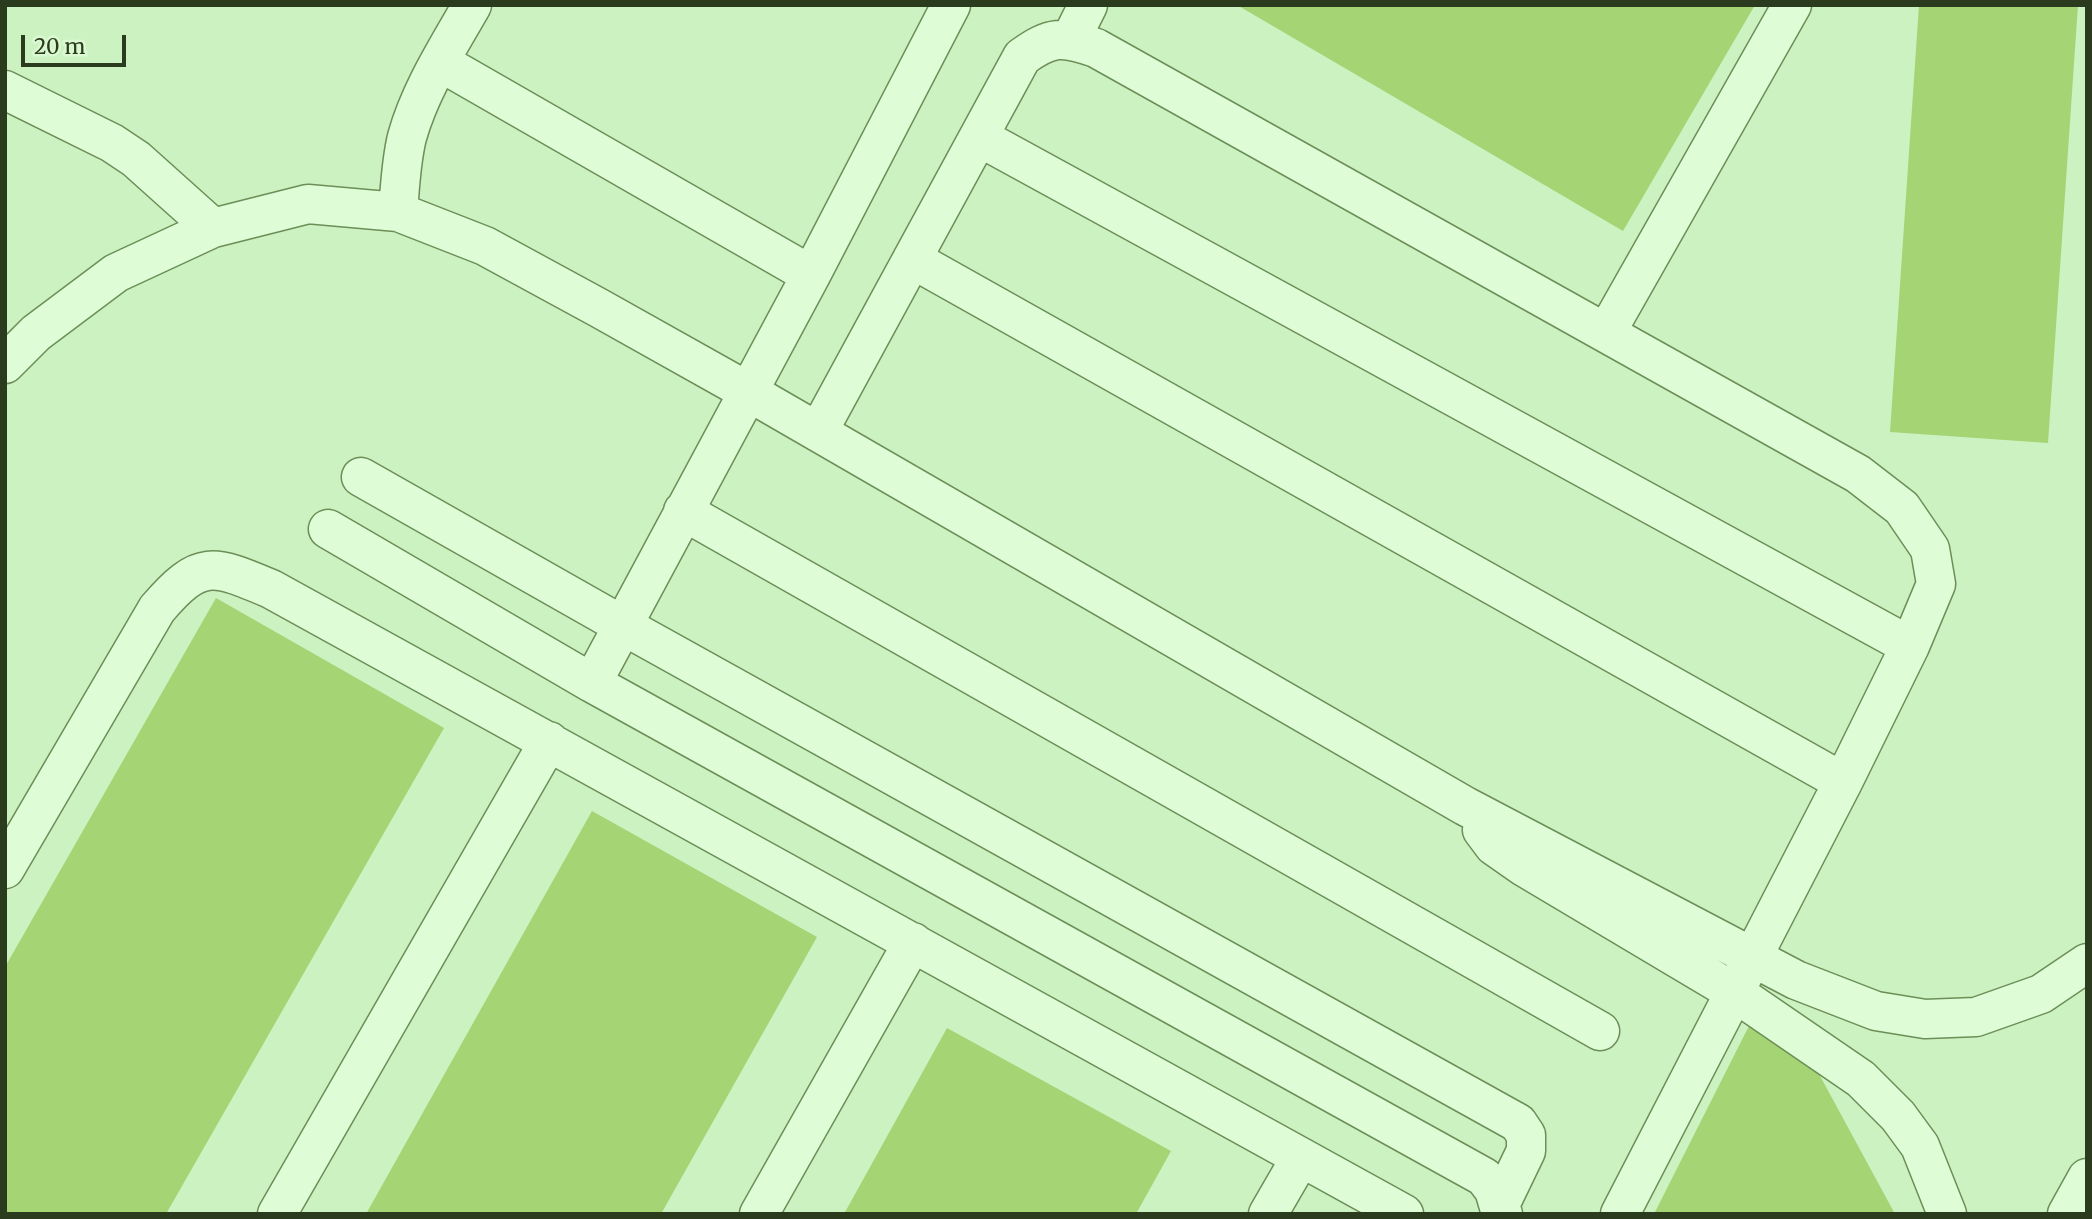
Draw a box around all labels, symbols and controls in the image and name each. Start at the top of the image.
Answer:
scale bar [24,21,130,65]
text: 20 m [34,33,85,60]

